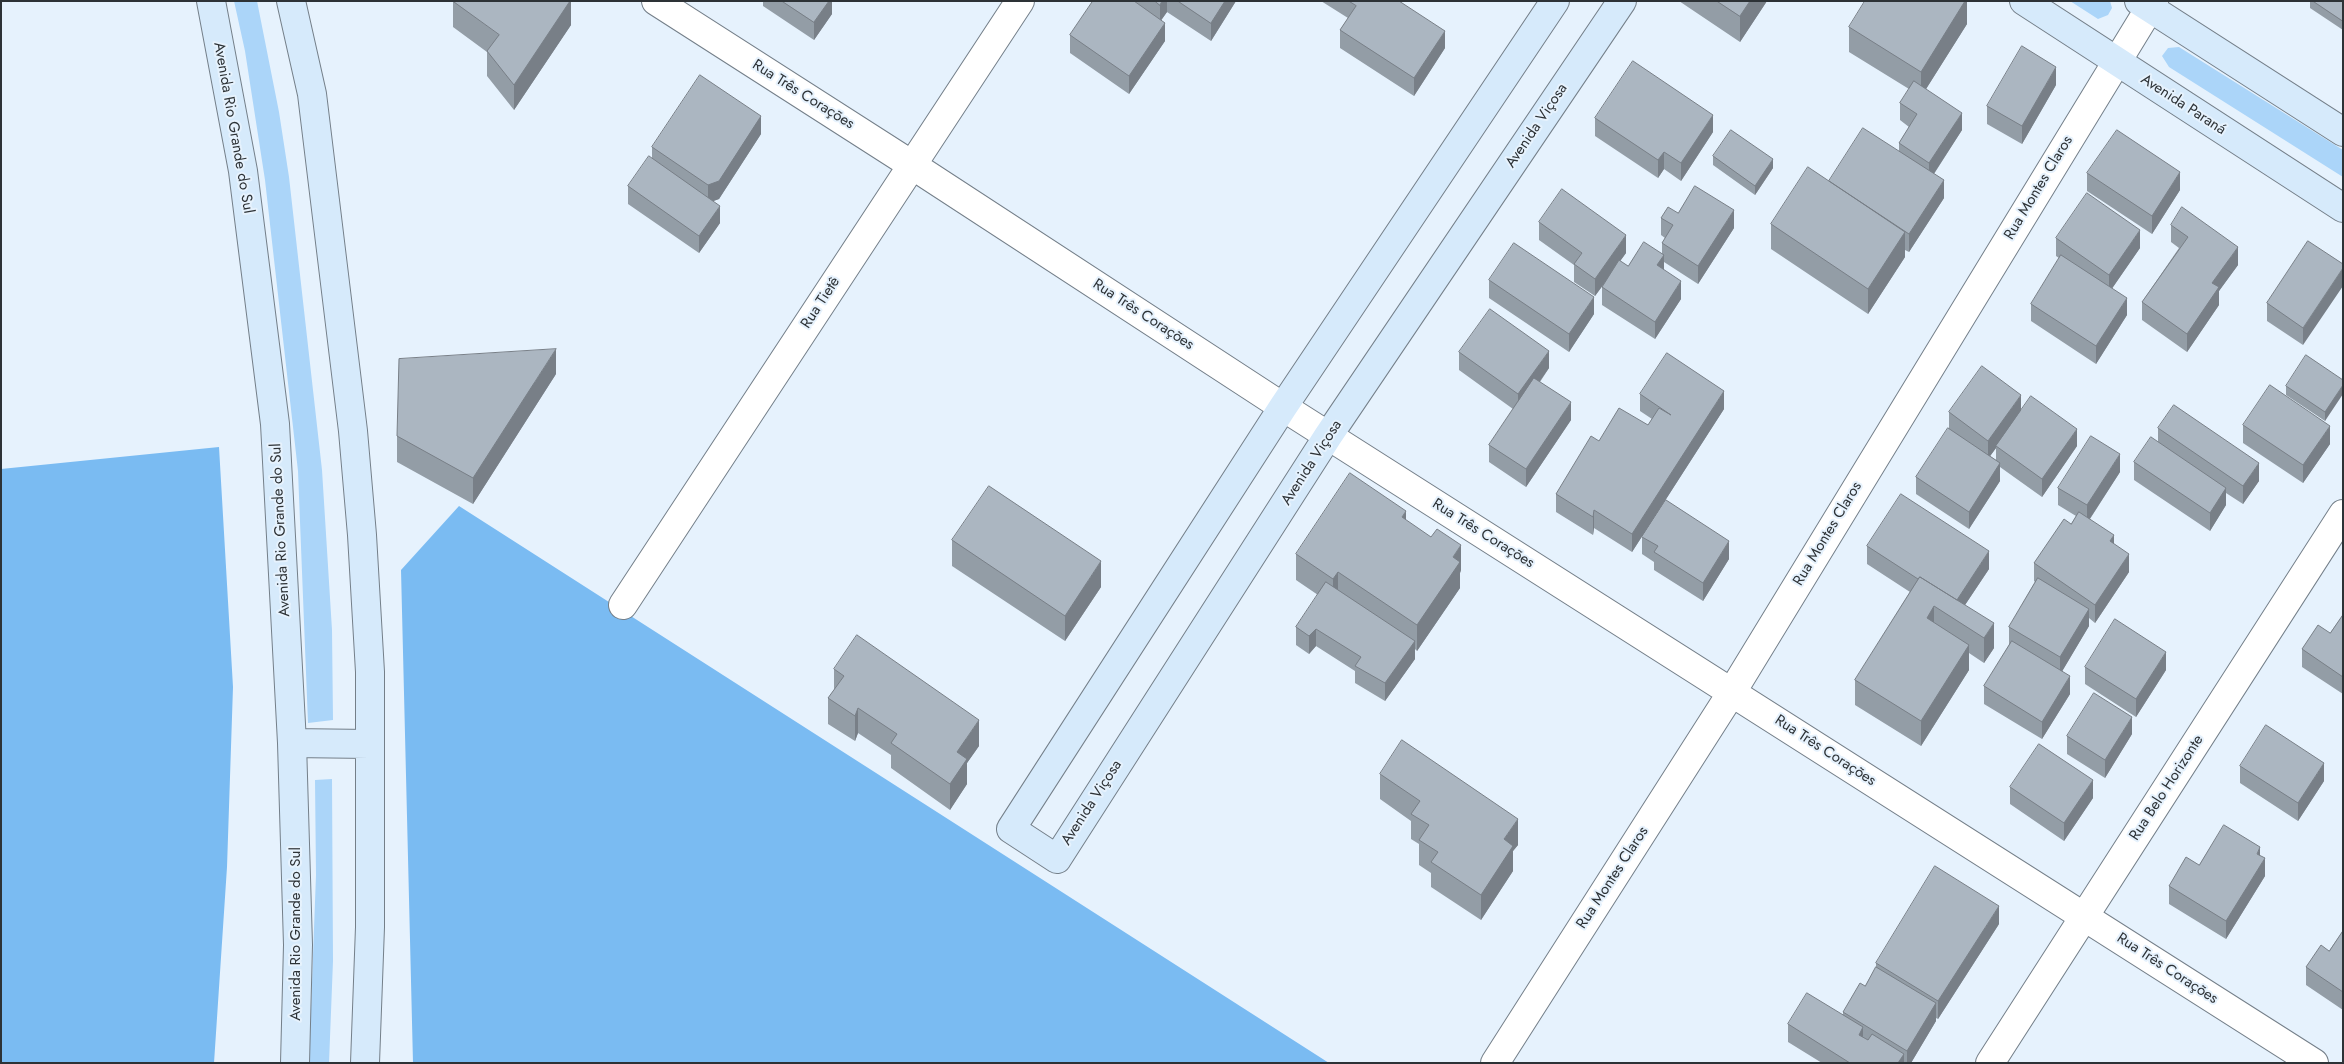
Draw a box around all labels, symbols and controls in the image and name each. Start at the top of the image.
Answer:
street label: Avenida Rio Grande do Sul [209,41,257,215]
street label: Rua Três Corações [749,56,857,134]
street label: Avenida Paraná [2137,71,2229,139]
street label: Avenida Viçosa [1502,80,1572,172]
street label: Rua Montes Claros [2001,133,2077,243]
street label: Rua Tietê [798,274,844,332]
street label: Rua Três Corações [1089,276,1197,354]
street label: Avenida Viçosa [1278,417,1346,509]
street label: Avenida Rio Grande do Sul [267,443,295,617]
street label: Rua Montes Claros [1790,479,1866,589]
street label: Rua Três Corações [1429,495,1537,573]
street label: Rua Três Corações [1771,712,1879,790]
street label: Rua Belo Horizonte [2126,732,2208,844]
street label: Avenida Viçosa [1058,757,1126,849]
street label: Rua Montes Claros [1573,824,1653,932]
street label: Avenida Rio Grande do Sul [287,847,305,1021]
street label: Rua Três Corações [2113,930,2221,1008]

